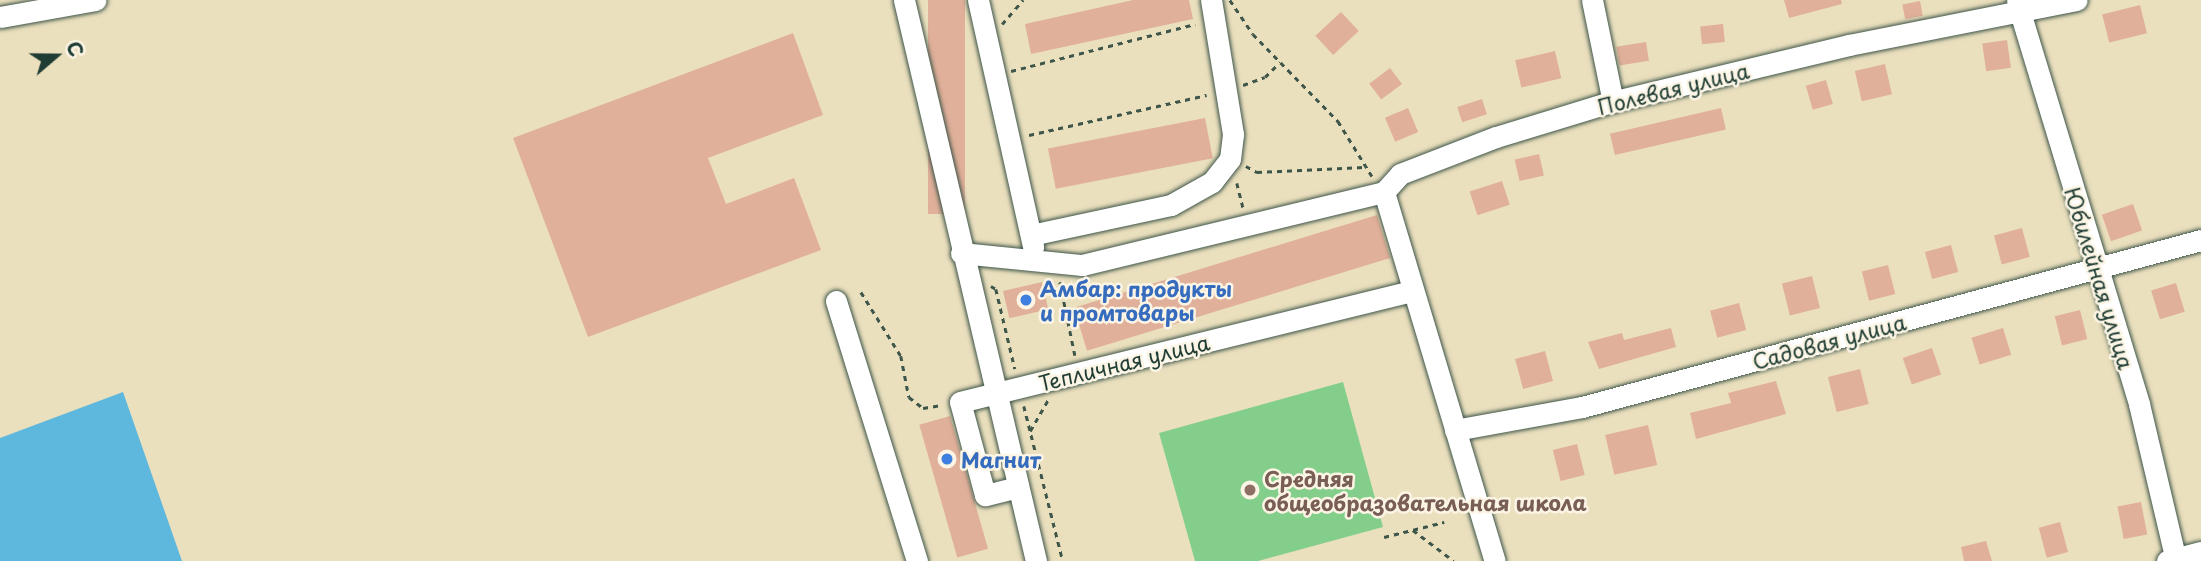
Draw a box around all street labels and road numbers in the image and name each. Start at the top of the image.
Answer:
street label: Полевая улица [1594,57,1752,119]
street label: Юбилейная улица [2060,184,2140,372]
street label: Садовая улица [1749,308,1909,374]
street label: Тепличная улица [1035,328,1213,396]

